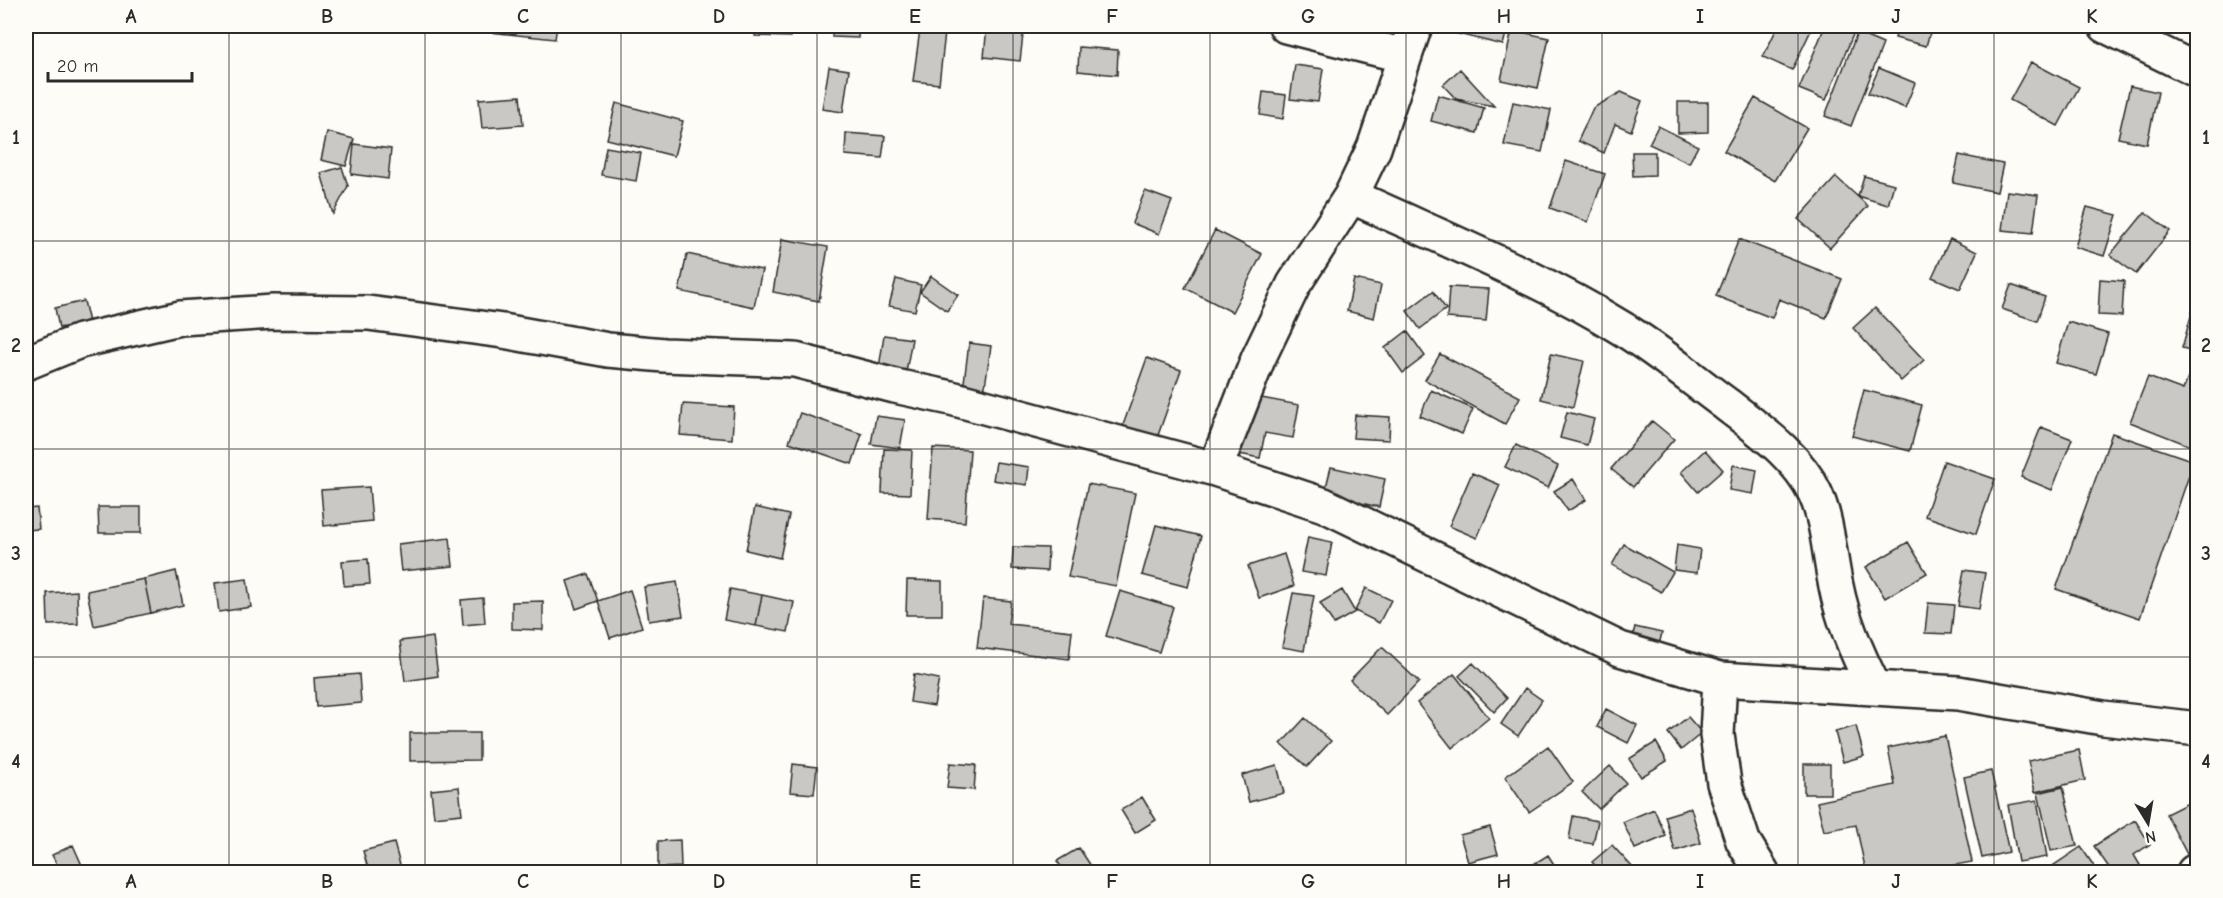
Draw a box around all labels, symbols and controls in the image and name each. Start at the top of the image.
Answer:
text: A [125,5,137,28]
text: B [321,5,333,28]
text: C [517,5,529,28]
text: D [713,5,725,28]
text: E [909,5,921,28]
text: F [1106,5,1118,28]
text: G [1301,5,1315,28]
text: H [1497,5,1511,28]
text: I [1696,5,1704,28]
text: J [1891,5,1901,28]
text: K [2086,5,2098,28]
scale bar [48,45,192,83]
text: 20 m [57,56,98,77]
text: 1 [12,126,20,149]
text: 1 [2202,126,2210,149]
text: 2 [11,334,21,357]
text: 2 [2201,334,2211,357]
text: 3 [11,542,21,565]
text: 3 [2201,542,2211,565]
text: 4 [11,750,21,773]
text: 4 [2201,750,2211,773]
north arrow [2118,793,2178,853]
text: N [2144,827,2158,847]
text: A [125,870,137,893]
text: B [321,870,333,893]
text: C [517,870,529,893]
text: D [713,870,725,893]
text: E [909,870,921,893]
text: F [1106,870,1118,893]
text: G [1301,870,1315,893]
text: H [1497,870,1511,893]
text: I [1696,870,1704,893]
text: J [1891,870,1901,893]
text: K [2086,870,2098,893]

